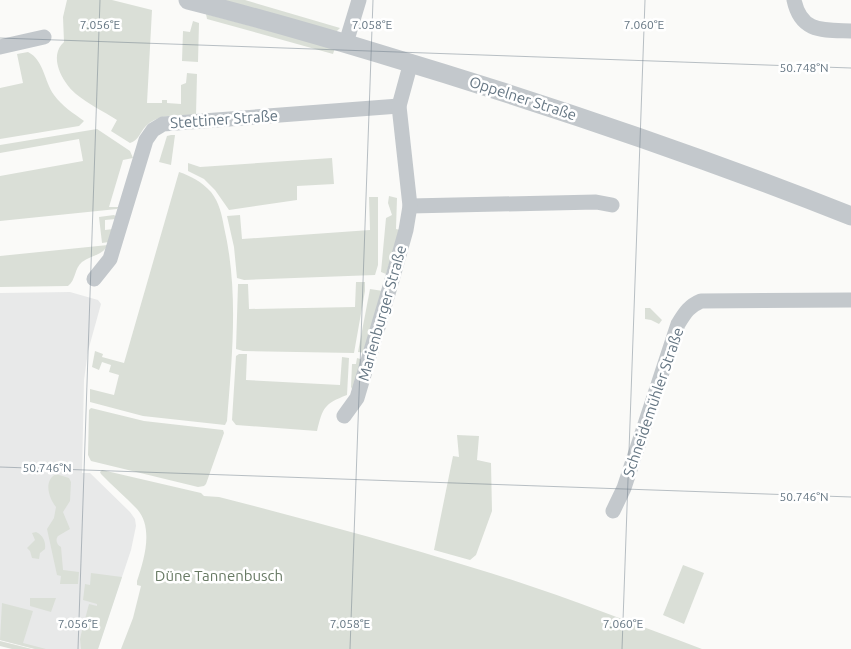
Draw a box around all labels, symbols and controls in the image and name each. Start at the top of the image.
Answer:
text: 7.056°E [80,18,121,31]
text: 7.058°E [352,18,393,31]
text: 7.060°E [624,18,665,31]
text: 50.748°N [779,61,829,74]
street label: Oppelner Straße [467,73,579,123]
street label: Stettiner Straße [170,107,278,131]
street label: Marienburger Straße [354,243,410,383]
street label: Schneidemühler Straße [619,325,687,479]
text: 50.746°N [22,461,72,474]
text: 50.746°N [779,490,829,503]
park label: Düne Tannenbusch [155,567,283,584]
text: 7.056°E [58,617,99,630]
text: 7.058°E [330,617,371,630]
text: 7.060°E [603,617,644,630]

